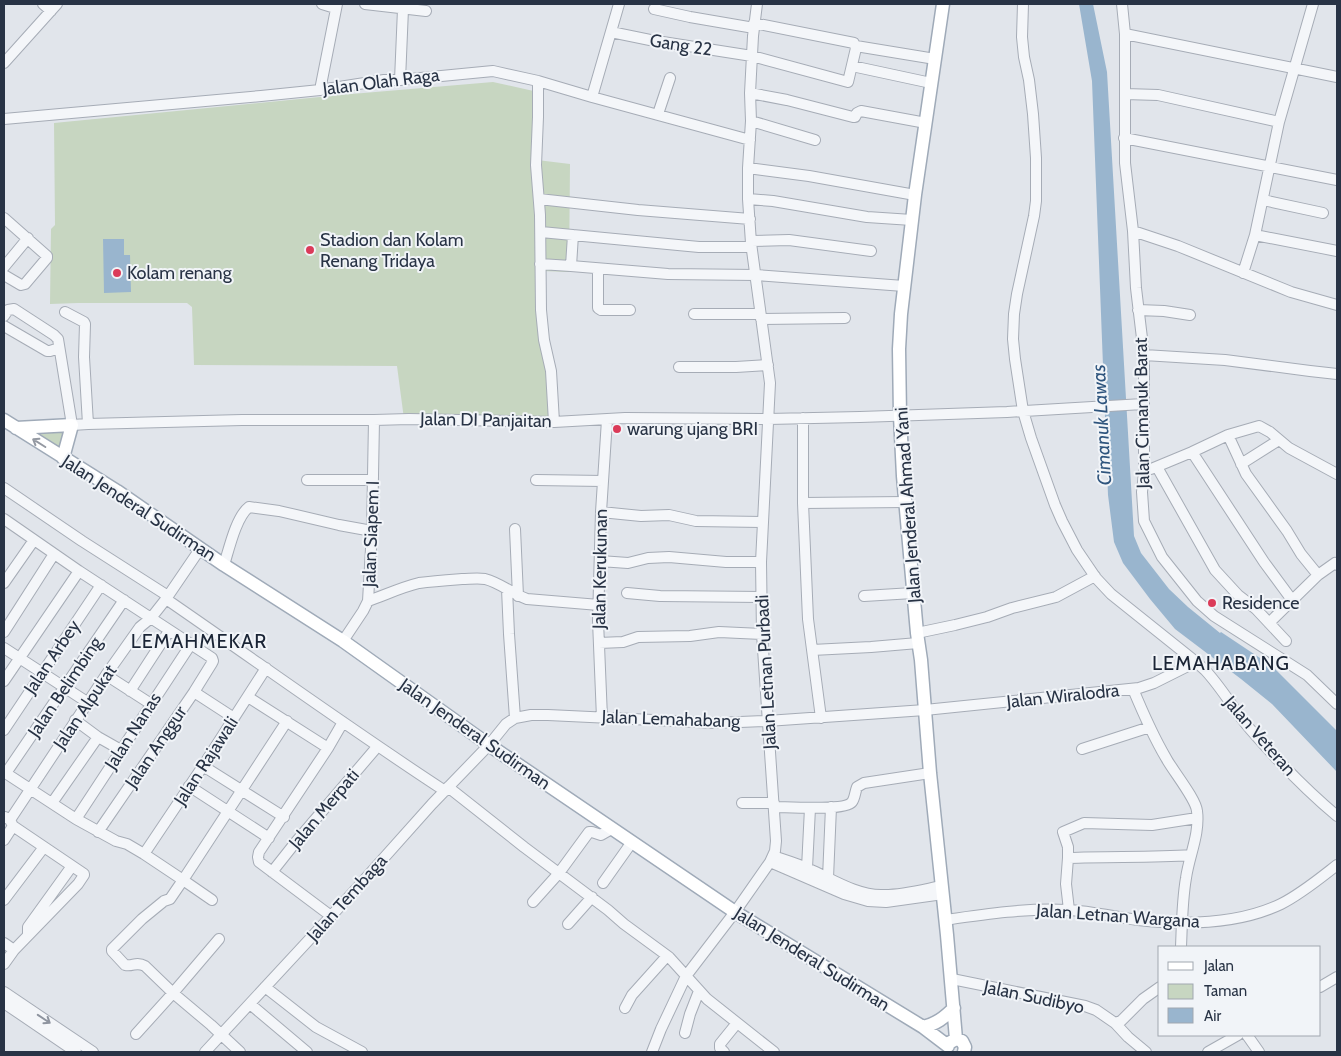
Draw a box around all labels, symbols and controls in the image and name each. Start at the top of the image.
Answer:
street label: Gang 22 [648,29,714,61]
street label: Jalan Olah Raga [320,64,441,100]
place label: Stadion dan Kolam Renang Tridaya [320,229,464,272]
marker: Stadion dan Kolam Renang Tridaya [304,244,316,256]
place label: Kolam renang [127,262,233,284]
marker: Kolam renang [111,267,123,279]
street label: Jalan Cimanuk Barat [1130,337,1154,490]
water label: Cimanuk Lawas [1087,364,1116,486]
street label: Jalan Jenderal Ahmad Yani [890,406,926,605]
street label: Jalan DI Panjaitan [419,408,552,432]
place label: warung ujang BRI [627,418,758,440]
marker: warung ujang BRI [611,423,623,435]
one-way arrow [33,438,47,448]
street label: Jalan Jenderal Sudirman [57,449,220,566]
street label: Jalan Siapem I [358,480,384,589]
street label: Jalan Kerukunan [588,509,612,630]
place label: Residence [1222,592,1300,614]
street label: Jalan Letnan Purbadi [751,594,781,751]
marker: Residence [1206,597,1218,609]
street label: Jalan Arbey [19,616,85,699]
district label: LEMAHMEKAR [131,629,267,653]
street label: Jalan Belimbing [23,632,107,742]
district label: LEMAHABANG [1152,651,1290,675]
street label: Jalan Alpukat [48,661,121,754]
street label: Jalan Jenderal Sudirman [394,673,555,794]
street label: Jalan Wiralodra [1005,679,1121,713]
street label: Jalan Nanas [99,688,166,774]
street label: Jalan Veteran [1219,691,1301,780]
street label: Jalan Anggur [120,702,192,793]
street label: Jalan Lemahabang [600,706,742,732]
street label: Jalan Rajawali [169,713,243,810]
street label: Jalan Merpati [284,764,364,854]
street label: Jalan Tembaga [302,850,392,947]
street label: Jalan Letnan Wargana [1035,899,1201,933]
street label: Jalan Jenderal Sudirman [729,902,894,1016]
legend [1158,946,1321,1036]
text: Jalan [1203,957,1234,975]
street label: Jalan Sudibyo [981,975,1086,1018]
text: Taman [1204,982,1247,1000]
text: Air [1204,1007,1221,1025]
one-way arrow [37,1014,51,1024]

